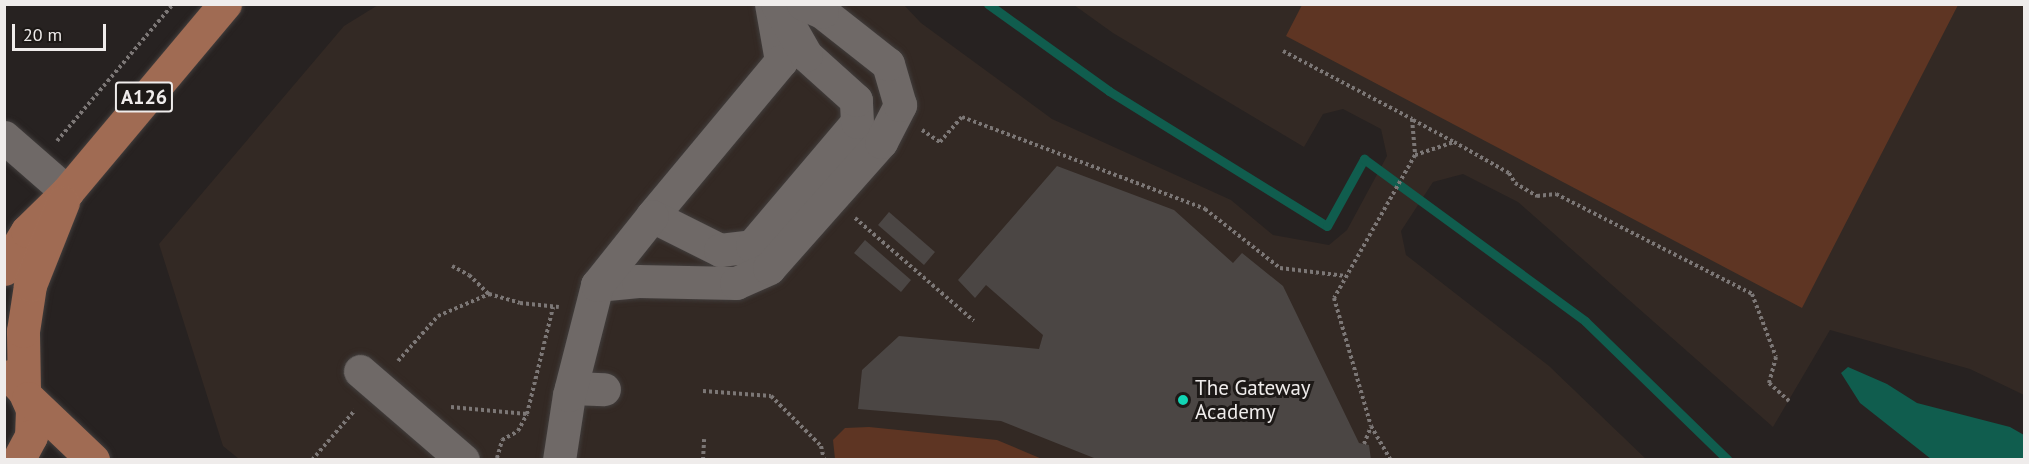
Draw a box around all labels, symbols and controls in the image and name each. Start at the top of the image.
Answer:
scale bar [15,12,110,50]
text: 20 m [23,23,62,46]
road number: A126 [114,80,174,114]
place label: The Gateway Academy [1195,375,1311,425]
marker: The Gateway Academy [1176,393,1190,407]

